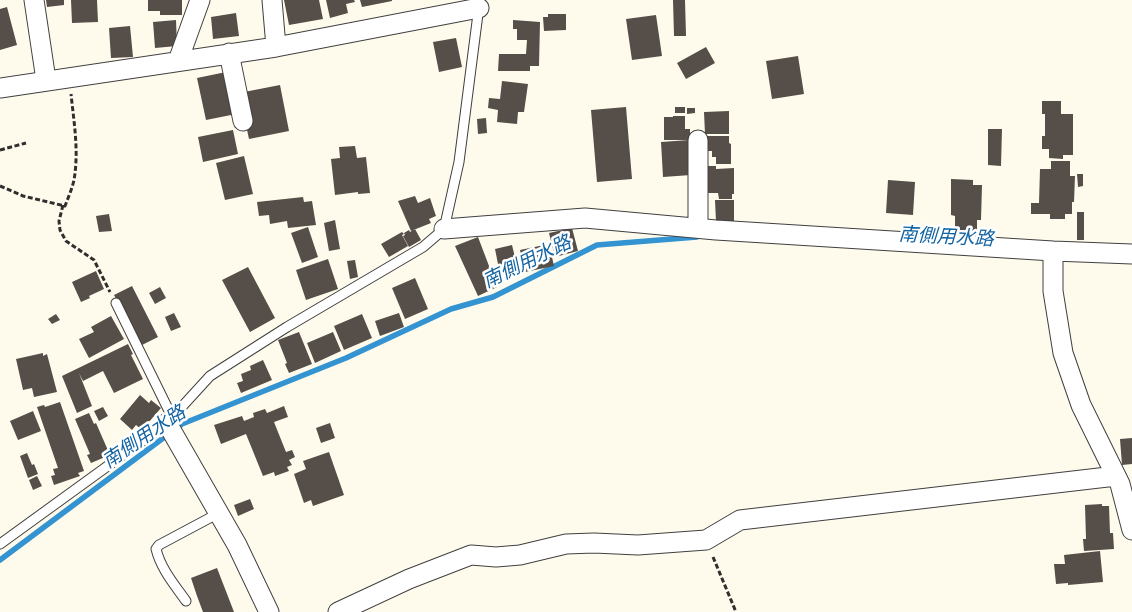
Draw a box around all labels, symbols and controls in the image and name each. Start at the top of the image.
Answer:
water label: 南側用水路 [898,223,994,251]
water label: 南側用水路 [479,231,575,293]
water label: 南側用水路 [98,401,190,473]

